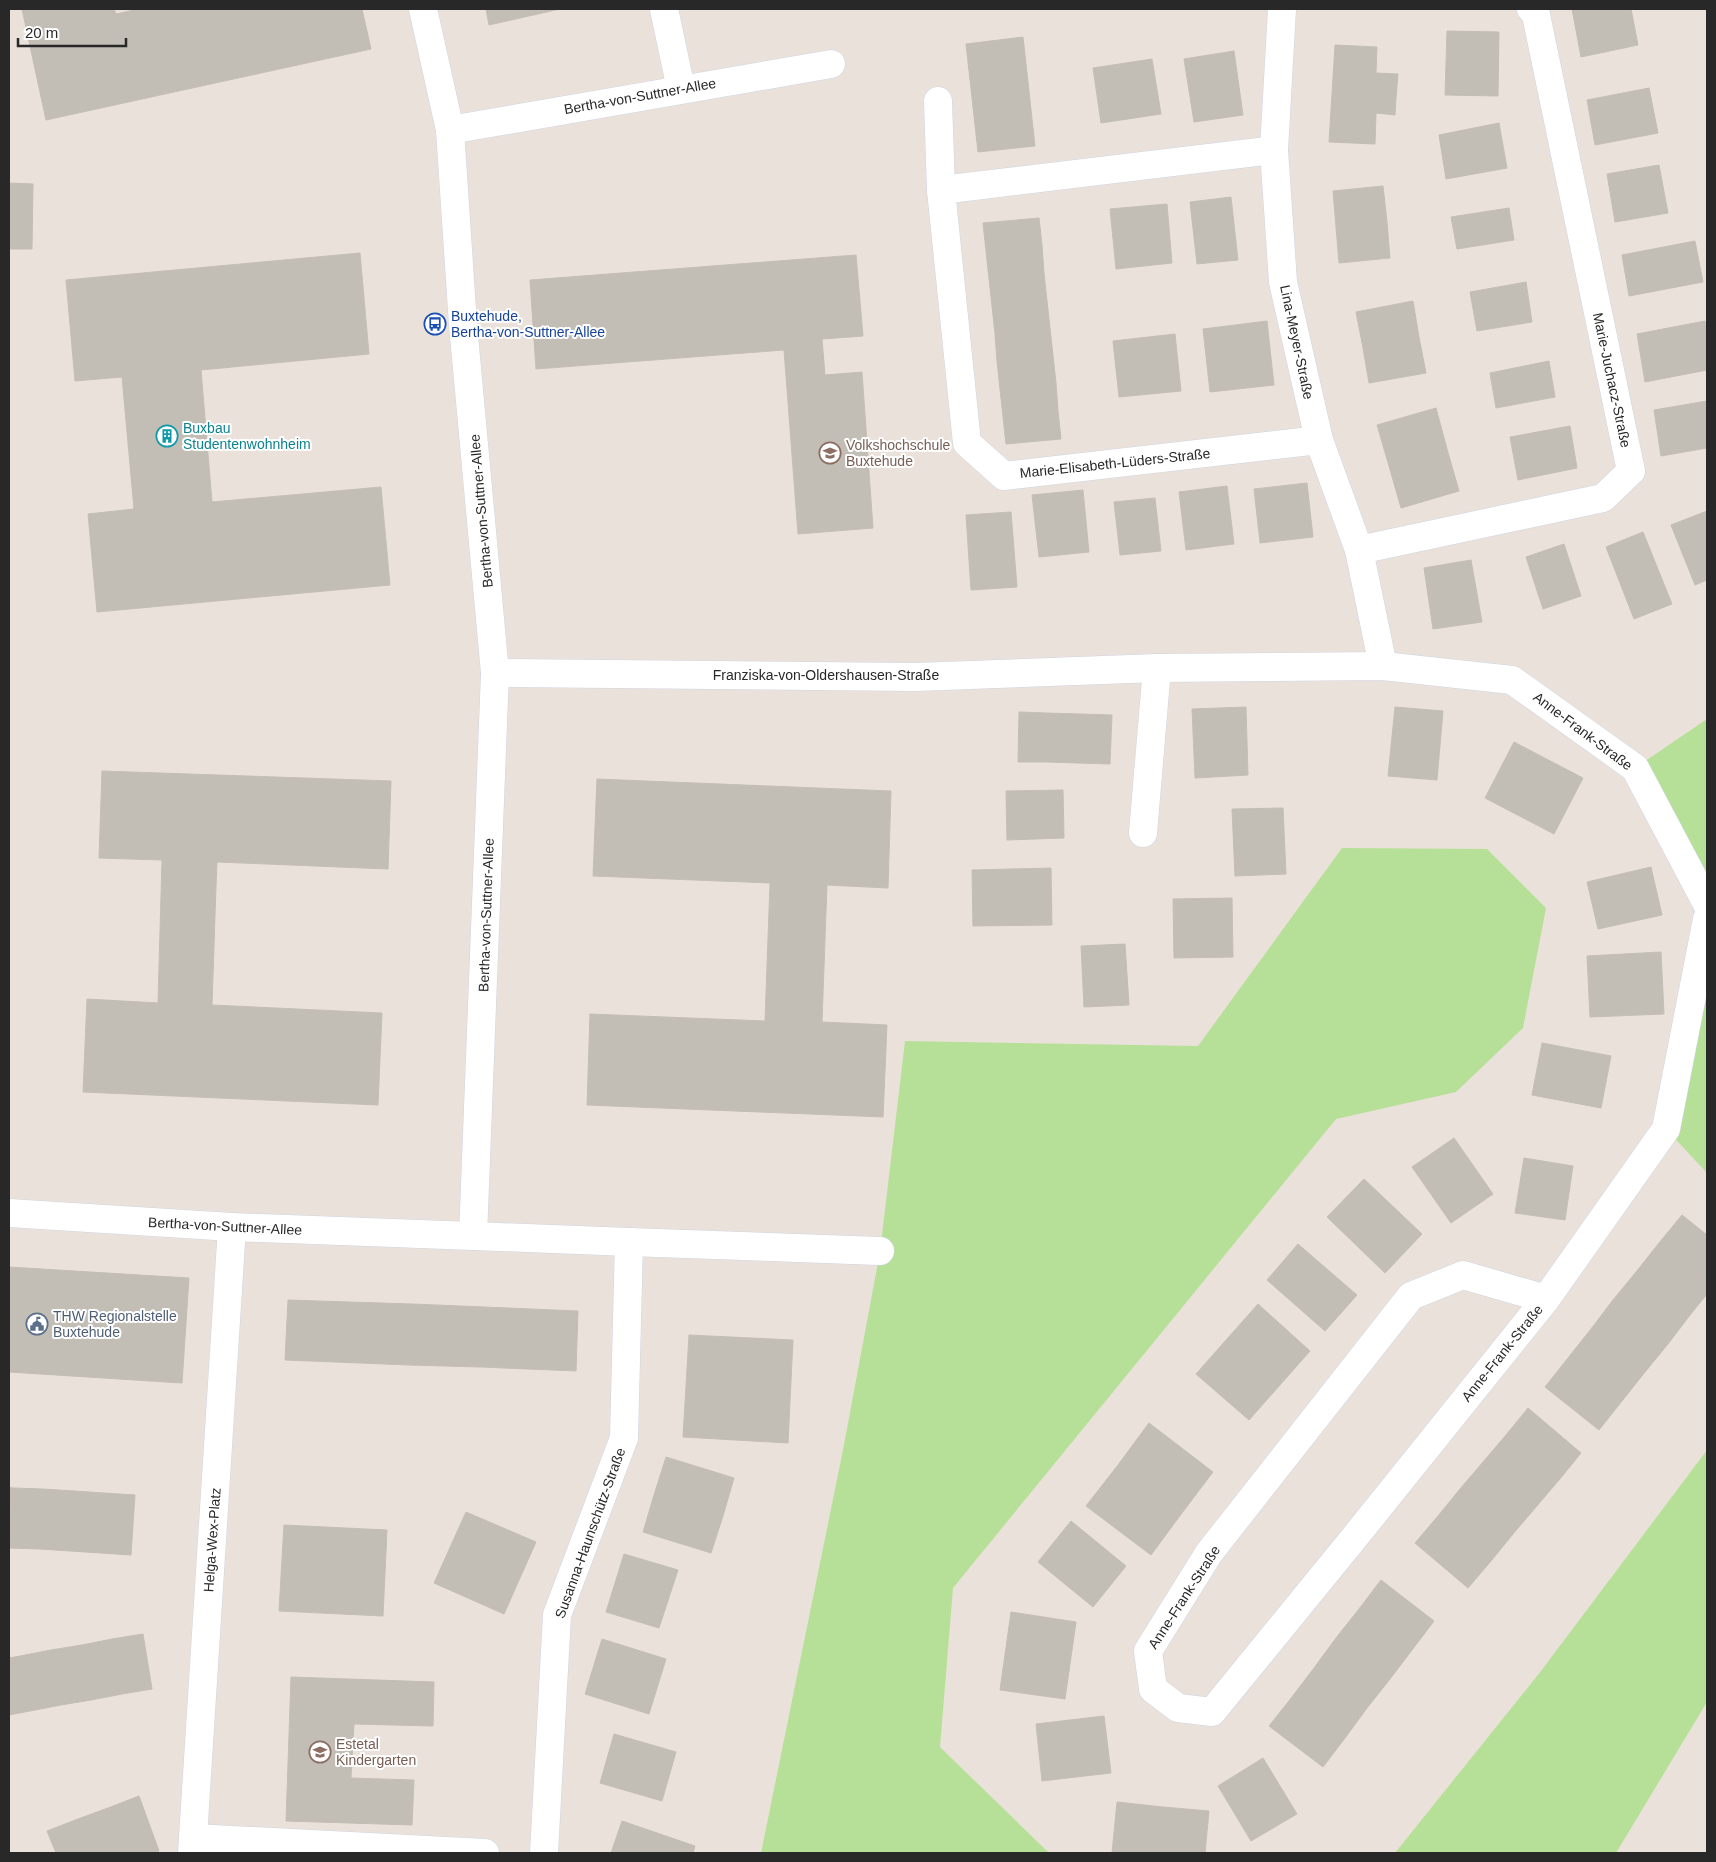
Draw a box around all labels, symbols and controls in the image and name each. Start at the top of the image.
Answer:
scale bar [18,15,125,47]
text: 20 m [25,24,58,41]
street label: Bertha-von-Suttner-Allee [563,75,717,117]
street label: Lina-Meyer-Straße [1277,283,1317,401]
place label: Buxtehude, Bertha-von-Suttner-Allee [451,308,605,340]
street label: Marie-Juchacz-Straße [1590,311,1634,449]
bus stop icon: Buxtehude, Bertha-von-Suttner-Allee [423,312,447,336]
place label: Buxbau Studentenwohnheim [183,420,311,452]
building icon: Buxbau Studentenwohnheim [155,424,179,448]
street label: Bertha-von-Suttner-Allee [466,433,496,588]
place label: Volkshochschule Buxtehude [846,437,951,469]
school or university icon: Volkshochschule Buxtehude [818,441,842,465]
street label: Marie-Elisabeth-Lüders-Straße [1019,445,1211,481]
street label: Franziska-von-Oldershausen-Straße [713,667,939,683]
street label: Anne-Frank-Straße [1530,689,1636,774]
street label: Bertha-von-Suttner-Allee [475,838,497,992]
street label: Bertha-von-Suttner-Allee [148,1214,303,1238]
street label: Anne-Frank-Straße [1458,1301,1546,1405]
place label: THW Regionalstelle Buxtehude [53,1308,177,1340]
public building icon: THW Regionalstelle Buxtehude [25,1312,49,1336]
street label: Susanna-Haunschütz-Straße [552,1445,628,1621]
street label: Helga-Wex-Platz [200,1487,224,1593]
street label: Anne-Frank-Straße [1145,1542,1223,1652]
place label: Estetal Kindergarten [336,1736,416,1768]
school or university icon: Estetal Kindergarten [308,1740,332,1764]

